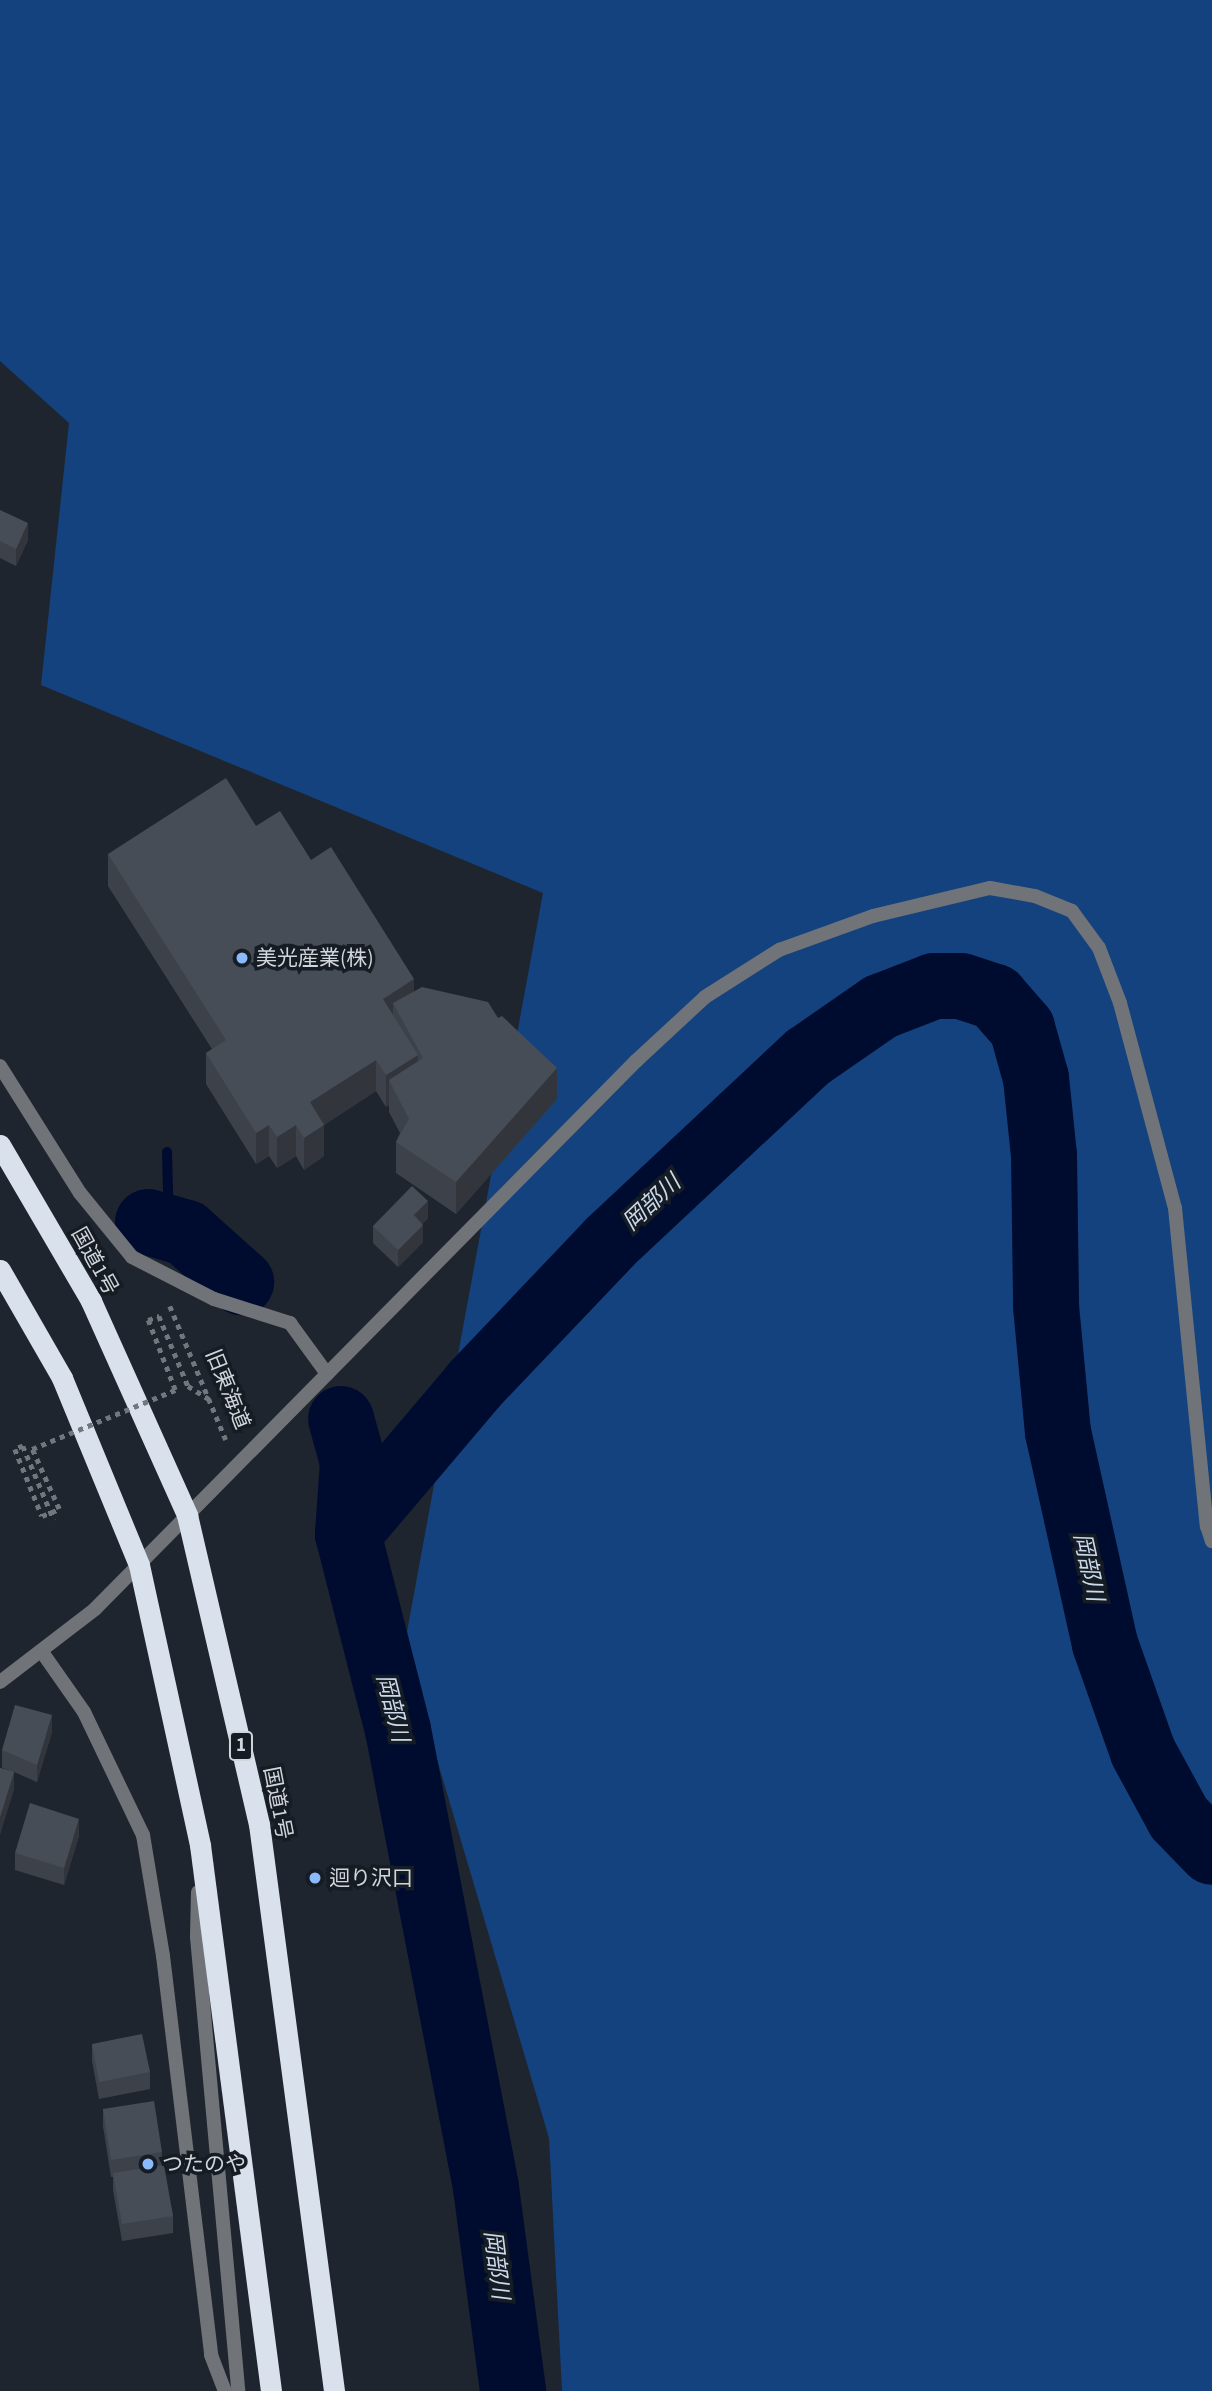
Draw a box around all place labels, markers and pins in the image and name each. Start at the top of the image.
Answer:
place label: 美光産業(株) [256,945,374,971]
marker: 美光産業(株) [234,950,250,966]
place label: 迴り沢口 [329,1865,413,1891]
marker: 迴り沢口 [307,1870,323,1886]
place label: つたのや [162,2151,246,2177]
marker: つたのや [140,2156,156,2172]

